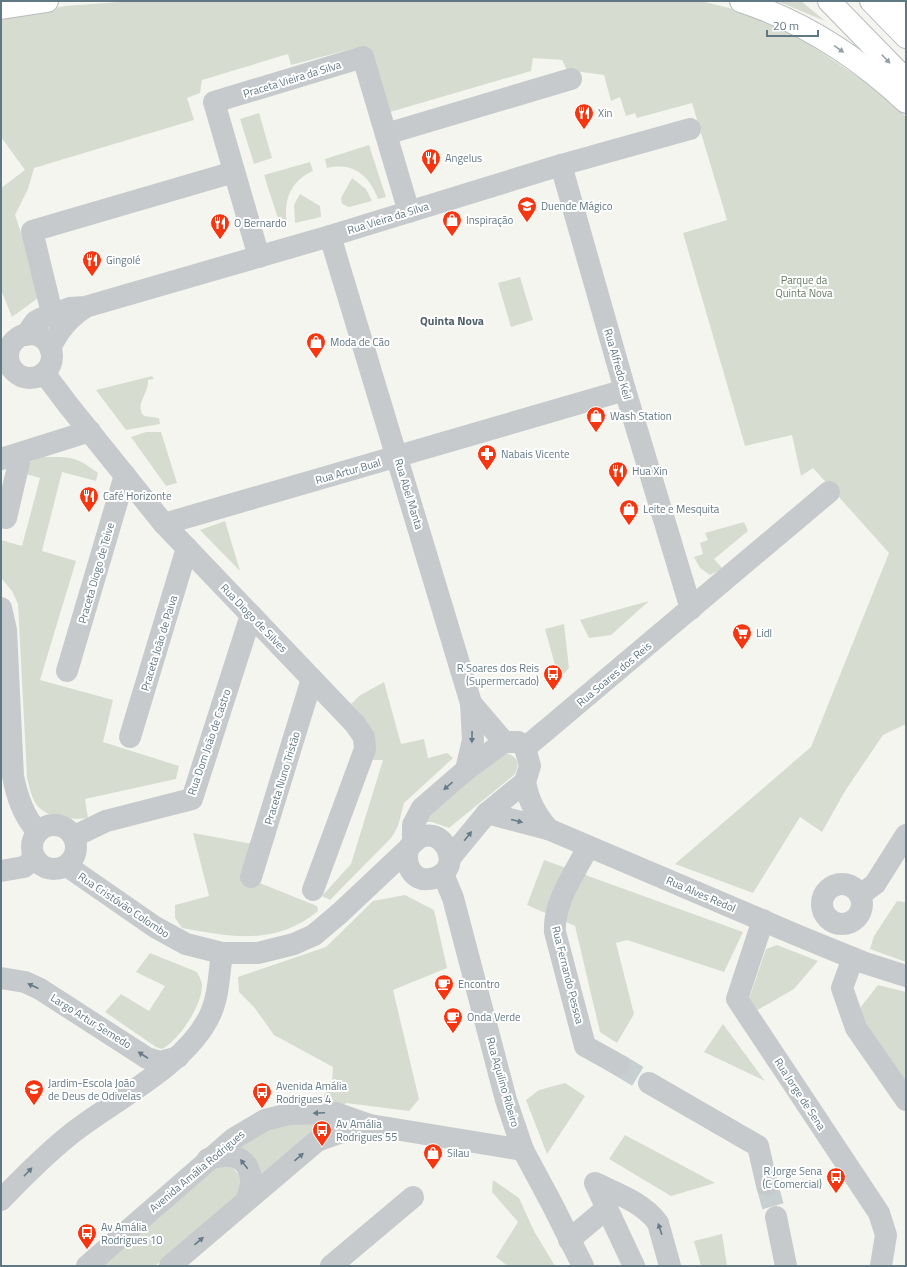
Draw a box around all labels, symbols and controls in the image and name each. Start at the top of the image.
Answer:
scale bar [767,12,818,38]
text: 20 m [773,16,799,35]
one-way arrow [834,45,844,53]
one-way arrow [881,54,891,64]
street label: Praceta Vieira da Silva [241,56,343,102]
restaurant icon: Xin [573,102,595,130]
place label: Xin [598,105,613,121]
restaurant icon: Angelus [420,147,442,175]
place label: Angelus [445,150,482,166]
school or university icon: Duende Mágico [516,195,538,223]
street label: Rua Vieira da Silva [345,198,431,238]
place label: Duende Mágico [541,198,613,214]
shop icon: Inspiração [441,209,463,237]
restaurant icon: O Bernardo [209,212,231,240]
place label: Inspiração [466,212,514,228]
place label: O Bernardo [234,215,287,231]
restaurant icon: Gingolé [81,249,103,277]
place label: Gingolé [106,252,141,268]
park label: Parque da Quinta Nova [776,272,833,301]
district label: Quinta Nova [420,311,484,330]
street label: Rua Alfredo Keil [600,327,636,401]
shop icon: Moda de Cão [305,331,327,359]
place label: Moda de Cão [330,334,390,350]
shop icon: Wash Station [585,405,607,433]
place label: Wash Station [610,408,672,424]
pharmacy icon: Nabais Vicente [476,443,498,471]
place label: Nabais Vicente [501,446,570,462]
street label: Rua Artur Bual [313,454,383,488]
street label: Rua Abel Manta [391,457,428,532]
restaurant icon: Hua Xin [607,460,629,488]
place label: Hua Xin [632,463,668,479]
restaurant icon: Café Horizonte [78,485,100,513]
place label: Café Horizonte [103,488,172,504]
shop icon: Leite e Mesquita [618,498,640,526]
place label: Leite e Mesquita [643,501,720,517]
street label: Praceta Diogo de Teive [74,520,118,625]
street label: Rua Diogo de Silves [217,580,291,656]
street label: Praceta João de Paiva [137,593,181,693]
supermarket icon: Lidl [731,622,753,650]
place label: Lidl [756,625,772,641]
street label: Rua Soares dos Reis [573,638,655,710]
place label: R Soares dos Reis (Supermercado) [457,660,539,689]
bus stop icon: R Soares dos Reis (Supermercado) [542,663,564,691]
street label: Rua Dom João de Castro [183,687,235,797]
street label: Praceta Nuno Tristão [260,729,304,827]
one-way arrow [469,731,475,744]
one-way arrow [442,781,453,790]
one-way arrow [512,818,524,824]
one-way arrow [464,830,473,841]
street label: Rua Cristóvão Colombo [75,868,173,942]
street label: Rua Alves Redol [664,872,738,916]
street label: Rua Fernando Pessoa [548,924,588,1026]
cafe icon: Encontro [433,973,455,1001]
place label: Encontro [458,976,500,992]
one-way arrow [27,983,39,989]
street label: Largo Artur Semedo [48,990,135,1052]
cafe icon: Onda Verde [442,1006,464,1034]
place label: Onda Verde [467,1009,521,1025]
street label: Rua Aquilino Ribeiro [483,1035,523,1129]
one-way arrow [138,1051,148,1059]
street label: Rua Jorge de Sena [771,1055,830,1134]
place label: Jardim-Escola João de Deus de Odivelas [48,1075,141,1104]
school or university icon: Jardim-Escola João de Deus de Odivelas [23,1078,45,1106]
place label: Avenida Amália Rodrigues 4 [276,1078,347,1107]
bus stop icon: Avenida Amália Rodrigues 4 [251,1081,273,1109]
one-way arrow [312,1110,325,1116]
place label: Av Amália Rodrigues 55 [336,1116,397,1145]
bus stop icon: Av Amália Rodrigues 55 [311,1119,333,1147]
street label: Avenida Amália Rodrigues [146,1126,248,1216]
shop icon: Silau [422,1142,444,1170]
place label: Silau [447,1145,469,1161]
one-way arrow [293,1152,304,1161]
one-way arrow [240,1159,248,1170]
place label: R Jorge Sena (C Comercial) [763,1163,822,1192]
bus stop icon: R Jorge Sena (C Comercial) [825,1166,847,1194]
one-way arrow [23,1167,33,1177]
place label: Av Amália Rodrigues 10 [101,1219,162,1248]
bus stop icon: Av Amália Rodrigues 10 [76,1222,98,1250]
one-way arrow [657,1222,663,1234]
one-way arrow [194,1236,205,1245]

